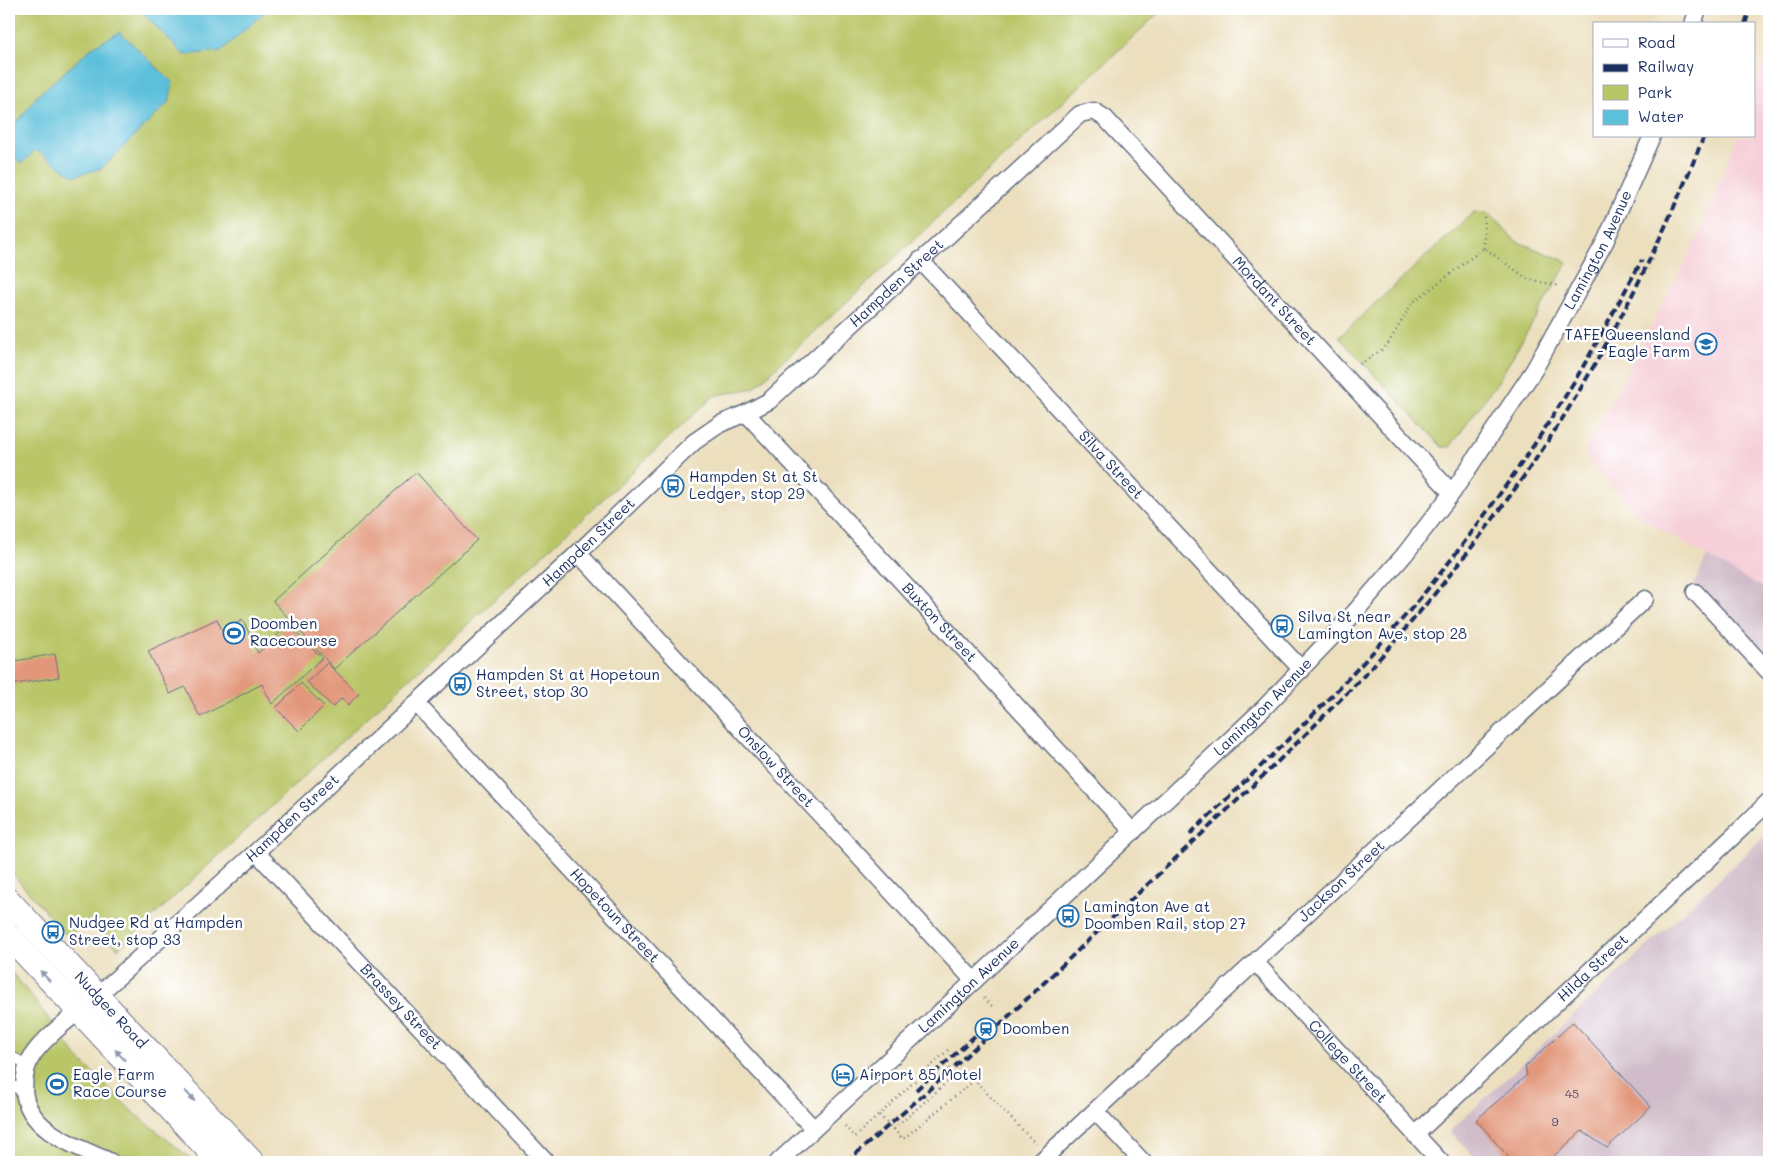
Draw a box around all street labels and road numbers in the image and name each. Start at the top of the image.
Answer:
street label: Lamington Avenue [1559,187,1636,313]
street label: Hampden Street [845,234,947,331]
street label: Mordant Street [1229,251,1321,349]
street label: Silva Street [1075,426,1148,503]
street label: Hampden Street [537,493,639,591]
street label: Buxton Street [898,578,982,666]
street label: Lamington Avenue [1209,653,1316,760]
street label: Onslow Street [734,721,819,811]
street label: Hampden Street [240,769,343,866]
street label: Jackson Street [1293,835,1389,926]
street label: Hopetoun Street [566,863,665,967]
street label: Hilda Street [1552,929,1632,1006]
street label: Lamington Avenue [913,933,1023,1037]
street label: Brassey Street [356,959,447,1053]
street label: Nudgee Road [70,967,152,1052]
street label: College Street [1305,1015,1392,1107]

